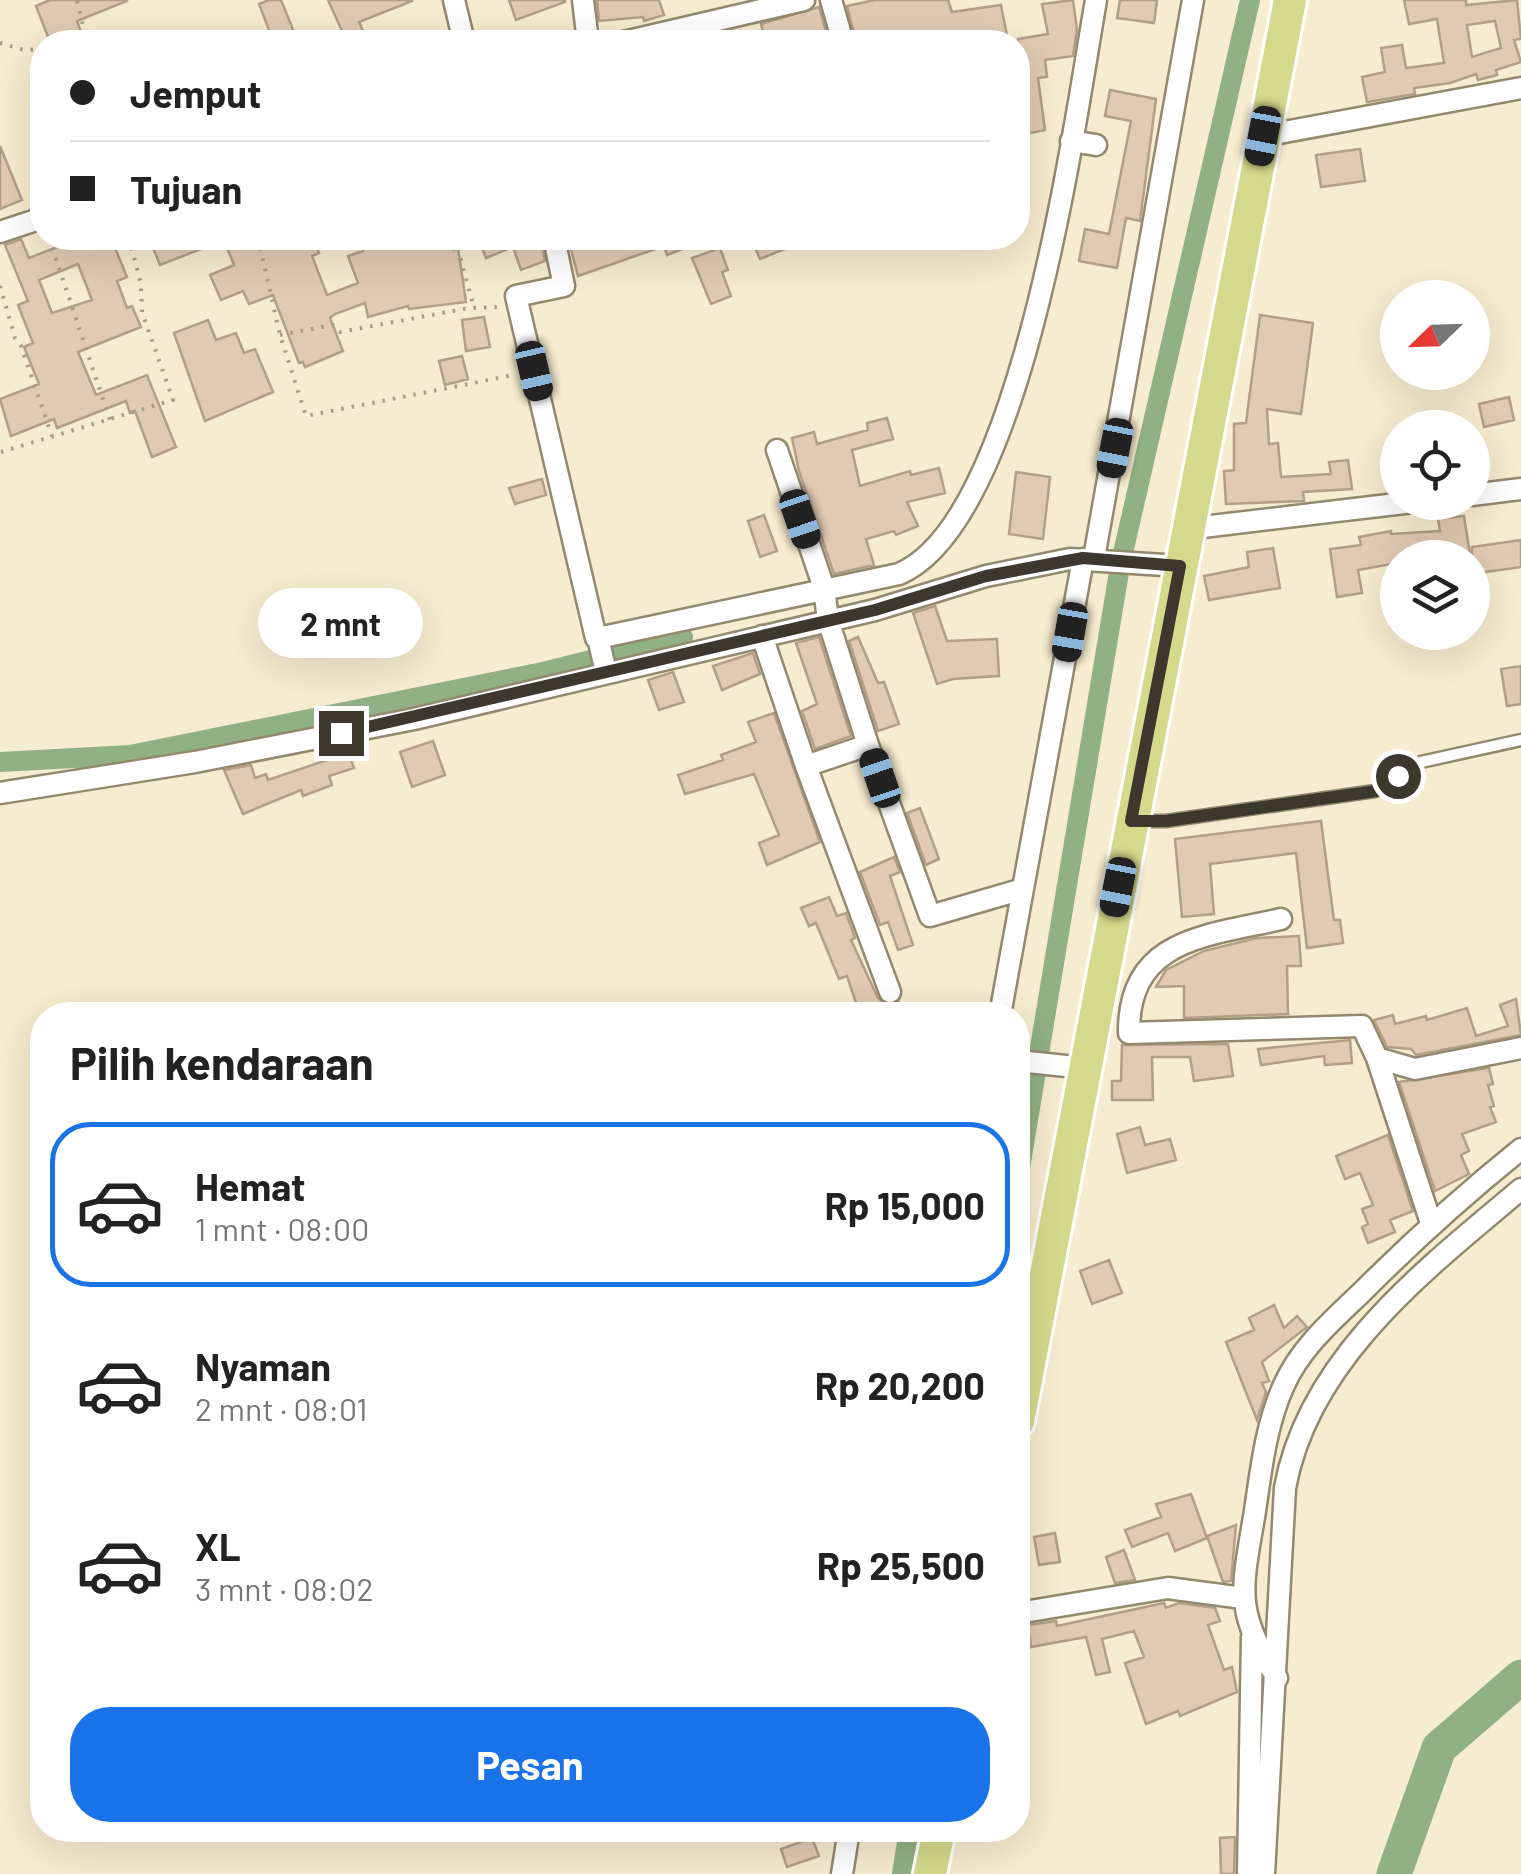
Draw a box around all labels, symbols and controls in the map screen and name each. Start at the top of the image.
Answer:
text: Jemput [130,70,261,116]
car [1243,104,1283,168]
text: Tujuan [130,166,242,212]
north arrow [1380,280,1490,390]
map controls [1380,280,1490,650]
car [513,338,555,404]
button: locate [1380,410,1490,520]
car [1095,416,1135,480]
car [776,486,824,552]
button: layers [1380,540,1490,650]
callout: 2 mnt [258,588,424,658]
car [1050,600,1090,664]
text: 2 mnt [300,604,381,642]
route end [319,711,364,756]
car [856,745,904,811]
route start [1376,754,1421,799]
car [1098,855,1138,919]
text: Pilih kendaraan [70,1035,374,1089]
icon: car [75,1160,165,1250]
text: Hemat [195,1163,305,1209]
text: Rp 15,000 [824,1182,985,1228]
text: 1 mnt · 08:00 [195,1209,369,1247]
icon: car [75,1340,165,1430]
text: Nyaman [195,1343,331,1389]
text: Rp 20,200 [815,1362,985,1408]
text: 2 mnt · 08:01 [195,1389,367,1427]
icon: car [75,1520,165,1610]
text: XL [195,1523,241,1569]
text: Rp 25,500 [817,1542,985,1588]
text: 3 mnt · 08:02 [195,1569,374,1607]
button: Pesan [70,1707,990,1822]

